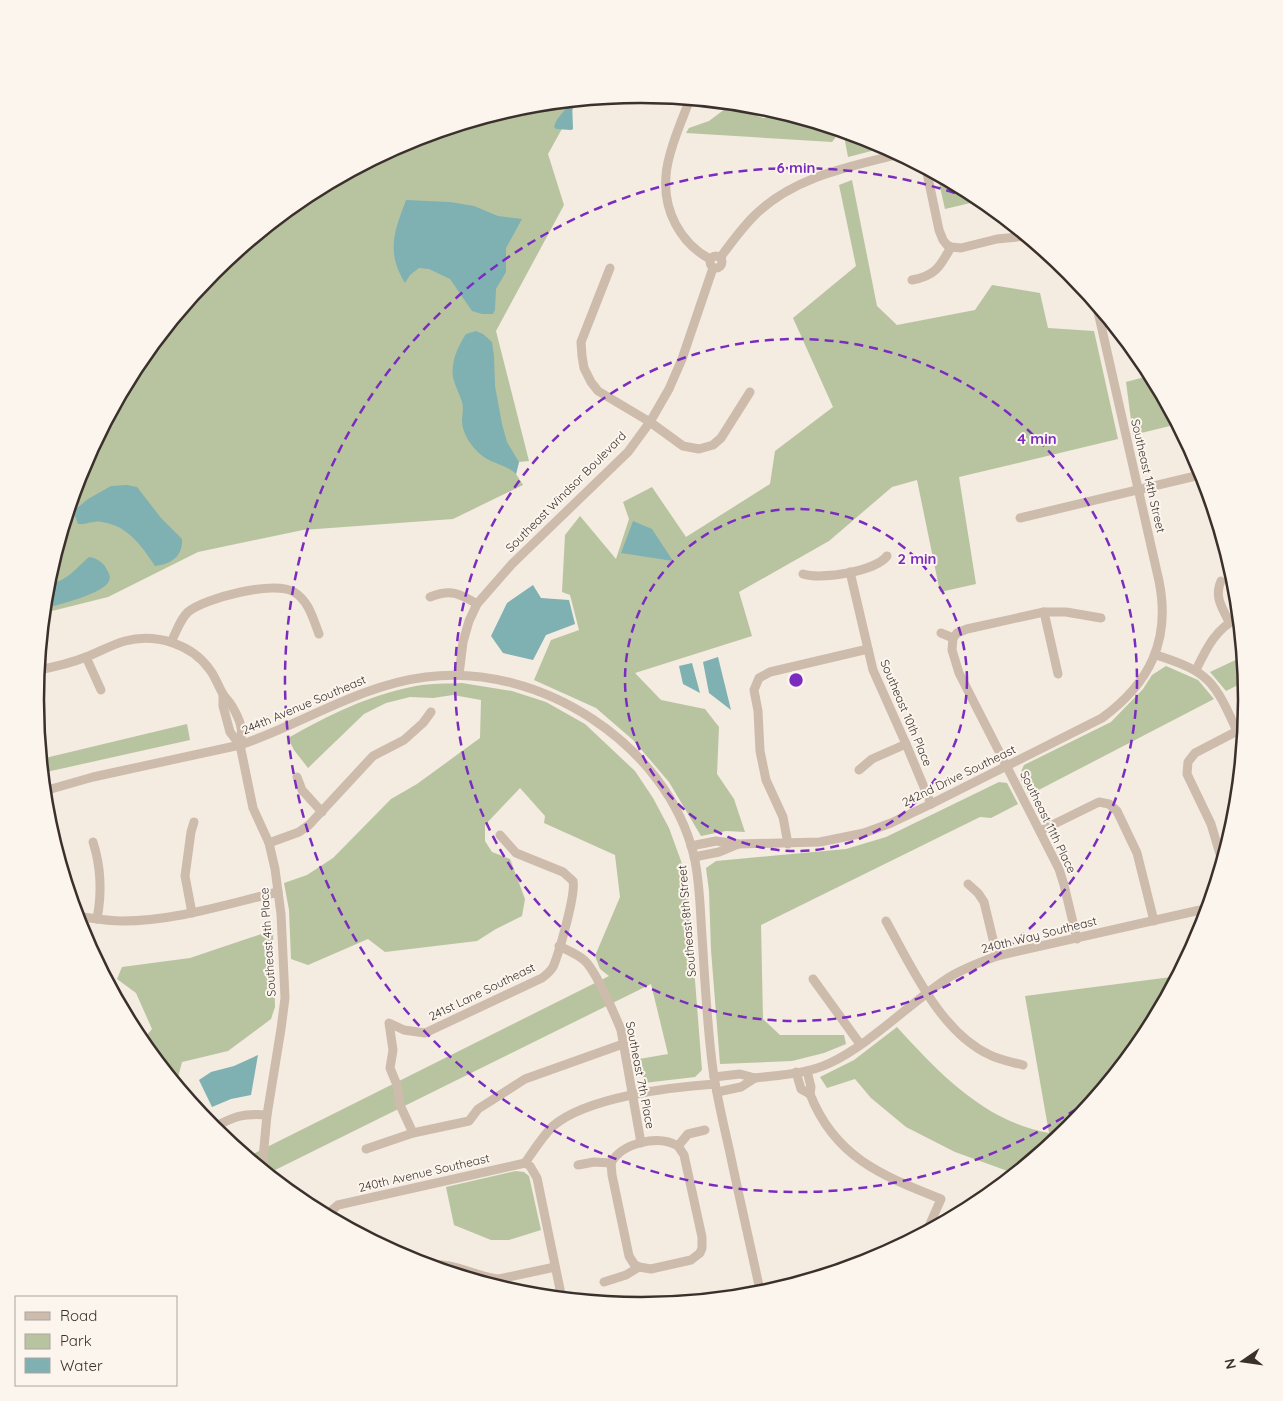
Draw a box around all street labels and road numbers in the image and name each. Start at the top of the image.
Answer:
street label: Southeast 14th Street [1128,418,1169,534]
street label: Southeast Windsor Boulevard [502,428,629,555]
street label: Southeast 10th Place [877,657,936,769]
street label: 244th Avenue Southeast [240,672,368,737]
street label: 242nd Drive Southeast [900,742,1018,810]
street label: Southeast 11th Place [1017,768,1080,876]
street label: Southeast 8th Street [674,864,699,978]
street label: Southeast 4th Place [256,887,279,997]
street label: 240th Way Southeast [980,913,1098,956]
street label: 241st Lane Southeast [426,959,537,1024]
street label: Southeast 7th Place [623,1020,658,1130]
street label: 240th Avenue Southeast [357,1150,491,1195]

